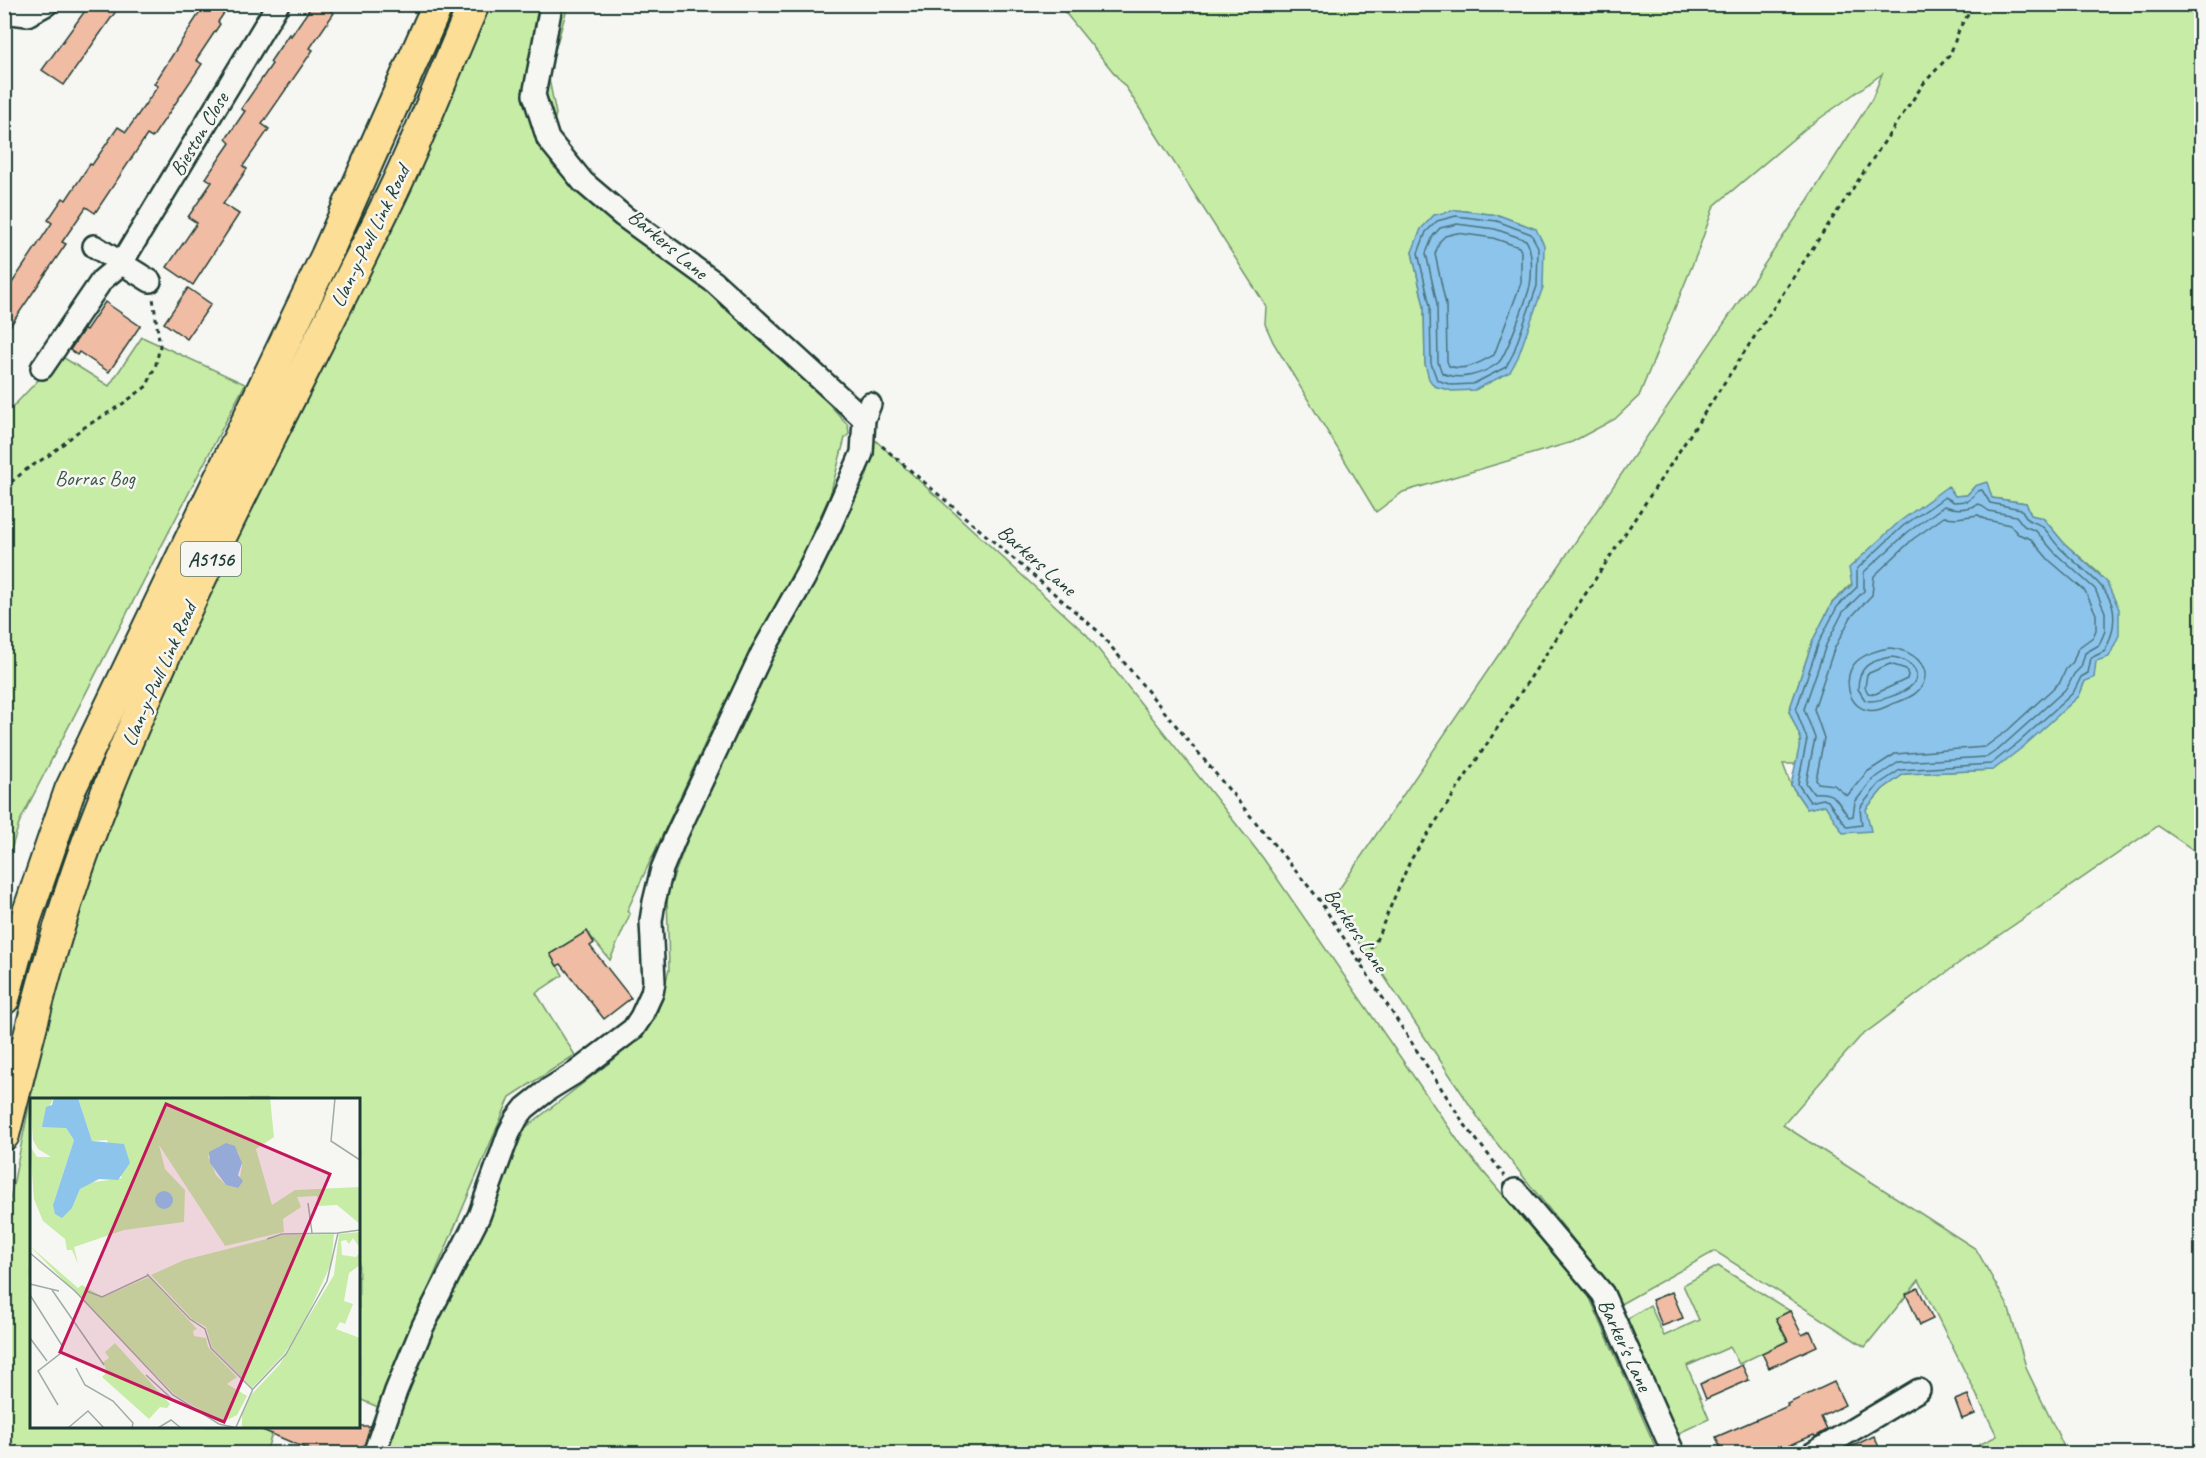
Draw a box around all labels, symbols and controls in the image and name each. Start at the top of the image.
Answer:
street label: Bieston Close [164,86,235,181]
street label: Llan-y-Pwll Link Road [324,158,417,311]
street label: Barkers Lane [623,203,715,286]
park label: Borras Bog [55,465,136,491]
street label: Barkers Lane [992,519,1083,603]
road number: A5156 [181,542,241,576]
street label: Llan-y-Pwll Link Road [116,596,203,750]
street label: Barkers Lane [1318,883,1395,979]
inset map [30,1098,360,1428]
street label: Barker's Lane [1592,1295,1658,1396]

